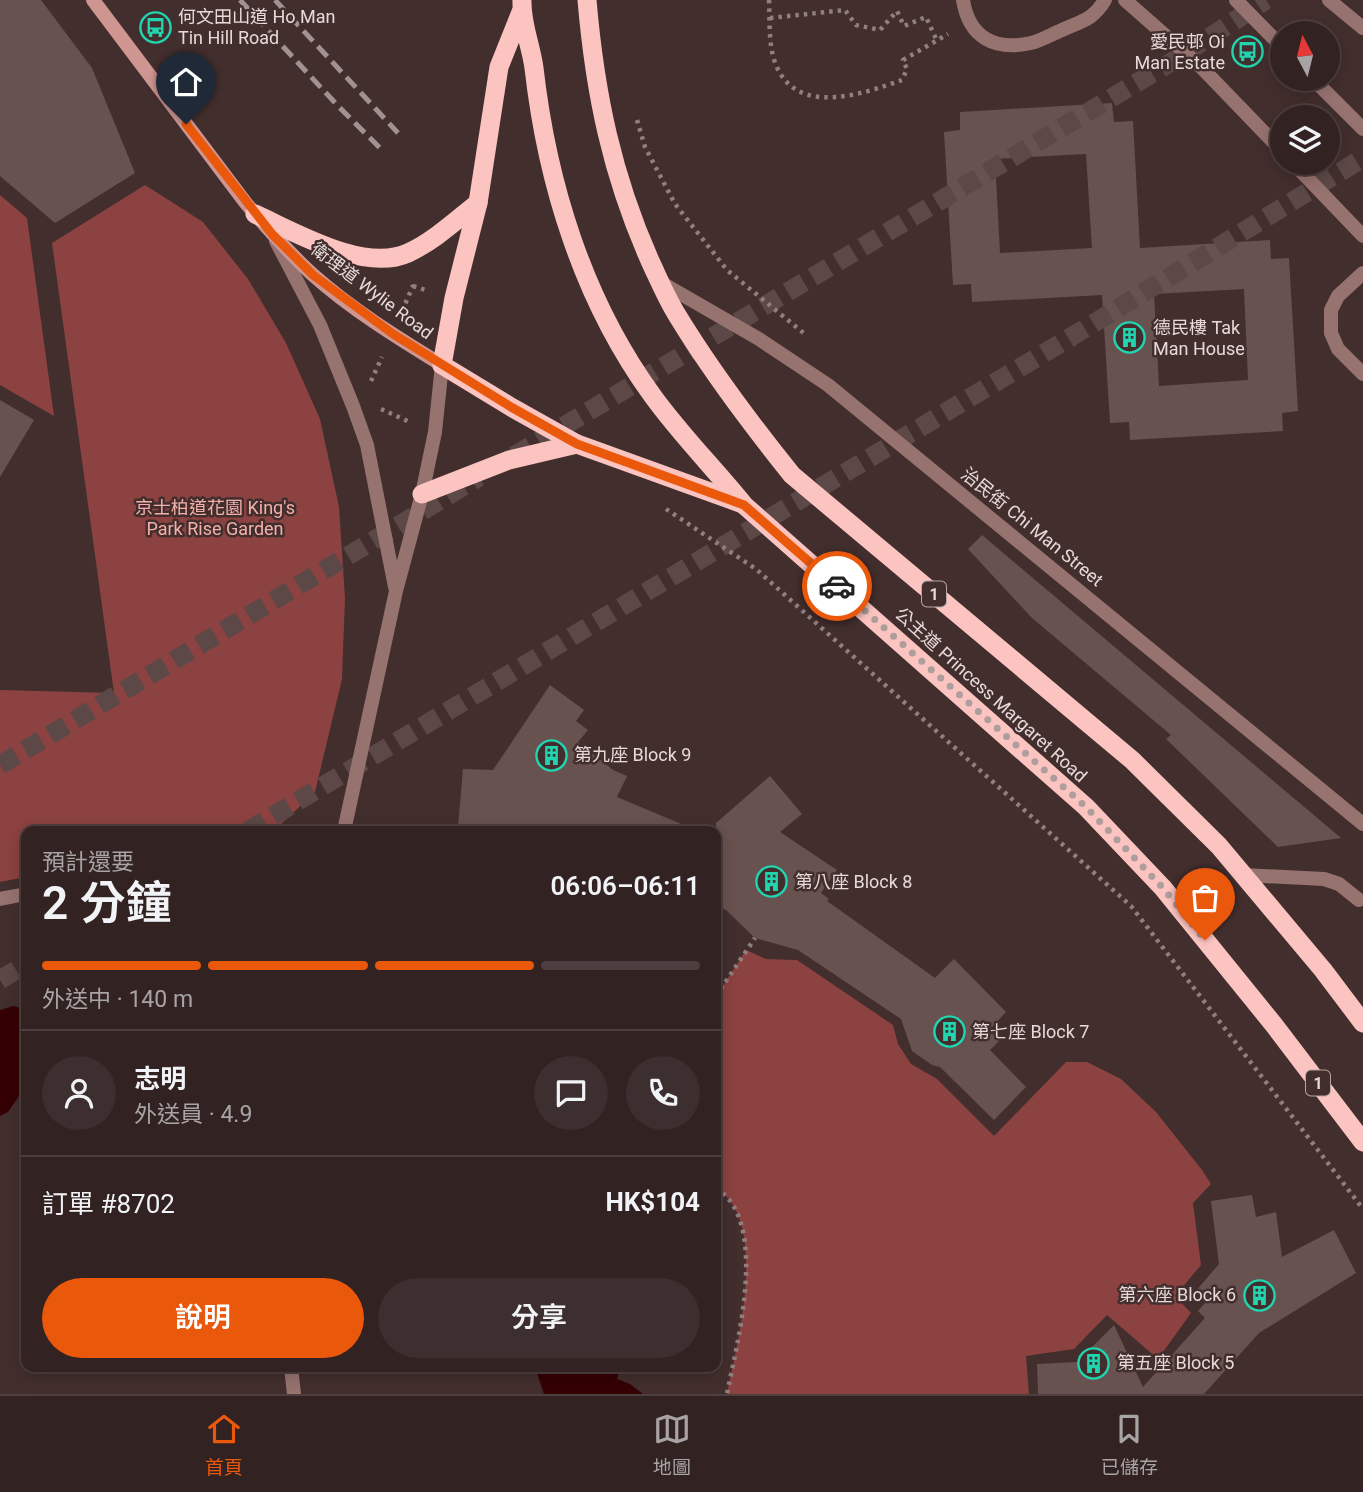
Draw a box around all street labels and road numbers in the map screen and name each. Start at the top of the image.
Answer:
street label: 衛理道 Wylie Road [307,238,437,343]
street label: 治民街 Chi Man Street [957,463,1108,590]
road number: 1 [922,582,946,607]
street label: 公主道 Princess Margaret Road [891,603,1092,786]
road number: 1 [1306,1070,1330,1096]

